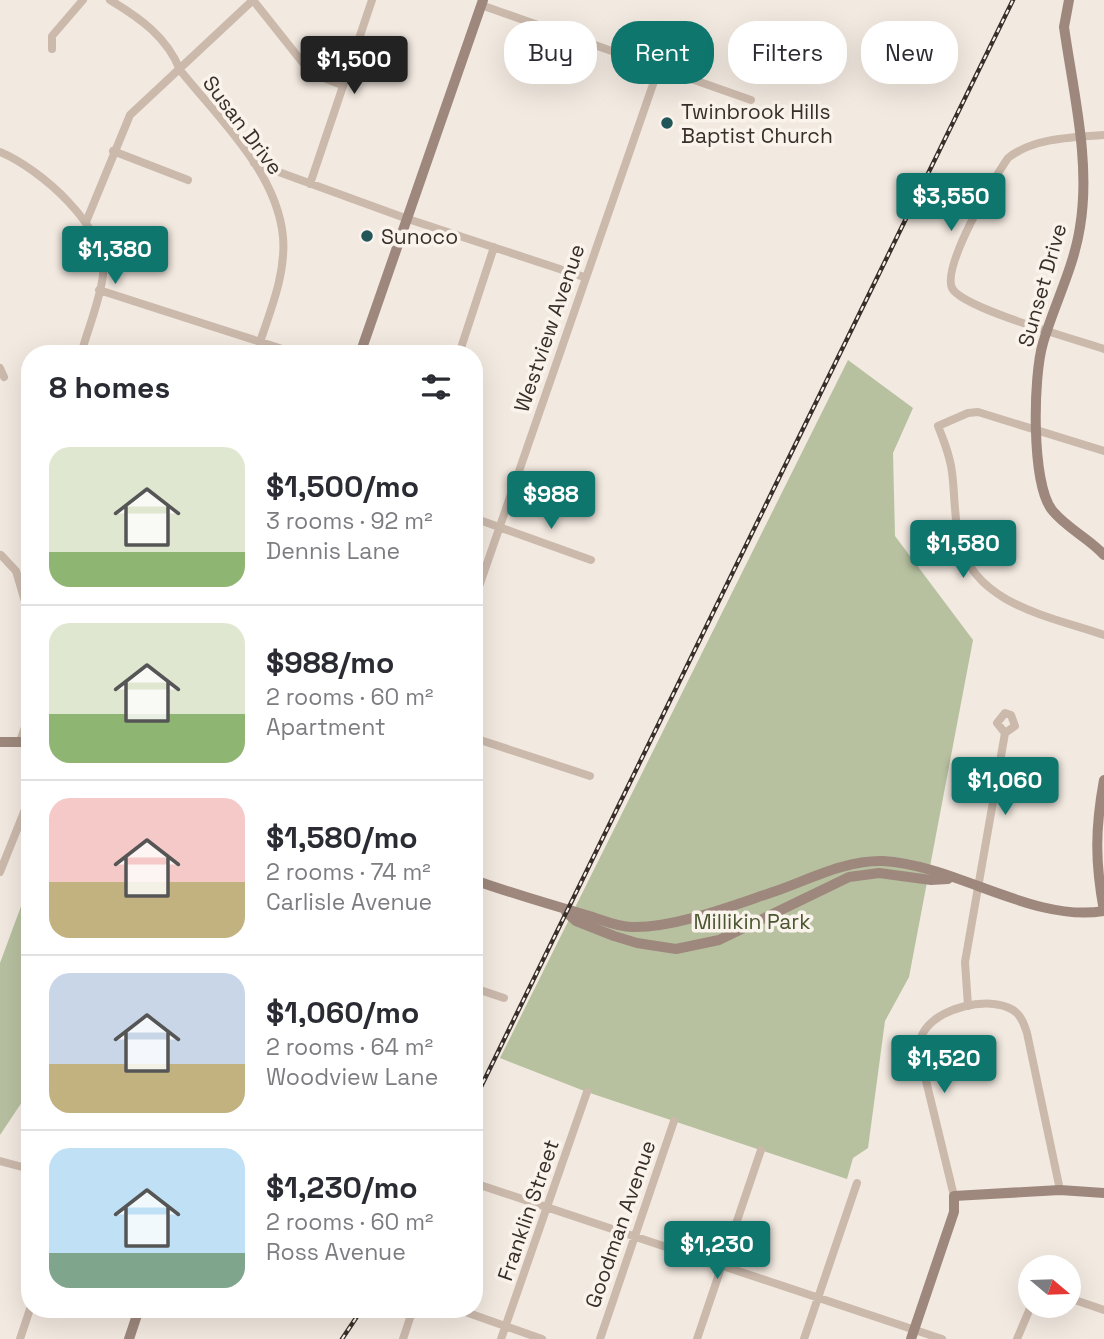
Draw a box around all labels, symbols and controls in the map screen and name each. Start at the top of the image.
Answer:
chip: Buy [504,21,597,84]
chip: Rent [611,21,714,84]
chip: Filters [728,21,847,84]
chip: New [861,21,958,84]
pin: $1,500 [297,36,411,96]
text: $1,500 [317,44,391,74]
street label: Susan Drive [197,70,289,180]
place label: Twinbrook Hills Baptist Church [681,98,833,149]
marker: Twinbrook Hills Baptist Church [659,115,675,131]
pin: $3,550 [894,174,1008,233]
text: $3,550 [912,181,990,211]
street label: Sunset Drive [1012,220,1072,350]
place label: Sunoco [381,223,458,250]
pin: $1,380 [58,226,172,286]
marker: Sunoco [359,228,375,244]
text: $1,380 [78,234,152,264]
street label: Westview Avenue [508,240,590,416]
text: 8 homes [49,368,170,407]
icon: filters [417,368,455,406]
text: $1,500/mo [266,467,419,506]
pin: $988 [510,472,592,531]
icon: home [105,475,189,559]
text: $988 [523,479,579,509]
text: 3 rooms · 92 m² [266,506,433,536]
pin: $1,580 [906,520,1020,580]
text: $1,580 [926,528,1000,558]
text: Dennis Lane [266,536,400,566]
text: $988/mo [266,643,394,682]
icon: home [105,651,189,735]
text: 2 rooms · 60 m² [266,682,433,712]
text: Apartment [266,712,386,742]
pin: $1,060 [948,758,1062,817]
text: $1,060 [968,765,1042,795]
text: $1,580/mo [266,818,418,857]
icon: home [105,826,189,910]
text: 2 rooms · 74 m² [266,857,431,887]
text: Carlisle Avenue [266,887,432,917]
park label: Millikin Park [693,908,811,935]
text: $1,060/mo [266,993,419,1032]
icon: home [105,1001,189,1085]
text: 2 rooms · 64 m² [266,1032,433,1062]
pin: $1,520 [887,1036,1001,1095]
text: $1,520 [907,1043,981,1073]
text: Woodview Lane [266,1062,438,1092]
street label: Franklin Street [491,1136,565,1284]
street label: Goodman Avenue [579,1137,661,1311]
text: $1,230/mo [266,1168,418,1207]
icon: home [105,1176,189,1260]
text: 2 rooms · 60 m² [266,1207,433,1237]
pin: $1,230 [660,1222,774,1281]
text: $1,230 [680,1229,754,1259]
text: Ross Avenue [266,1237,406,1267]
north arrow [1018,1255,1082,1318]
map controls [1018,1255,1081,1318]

